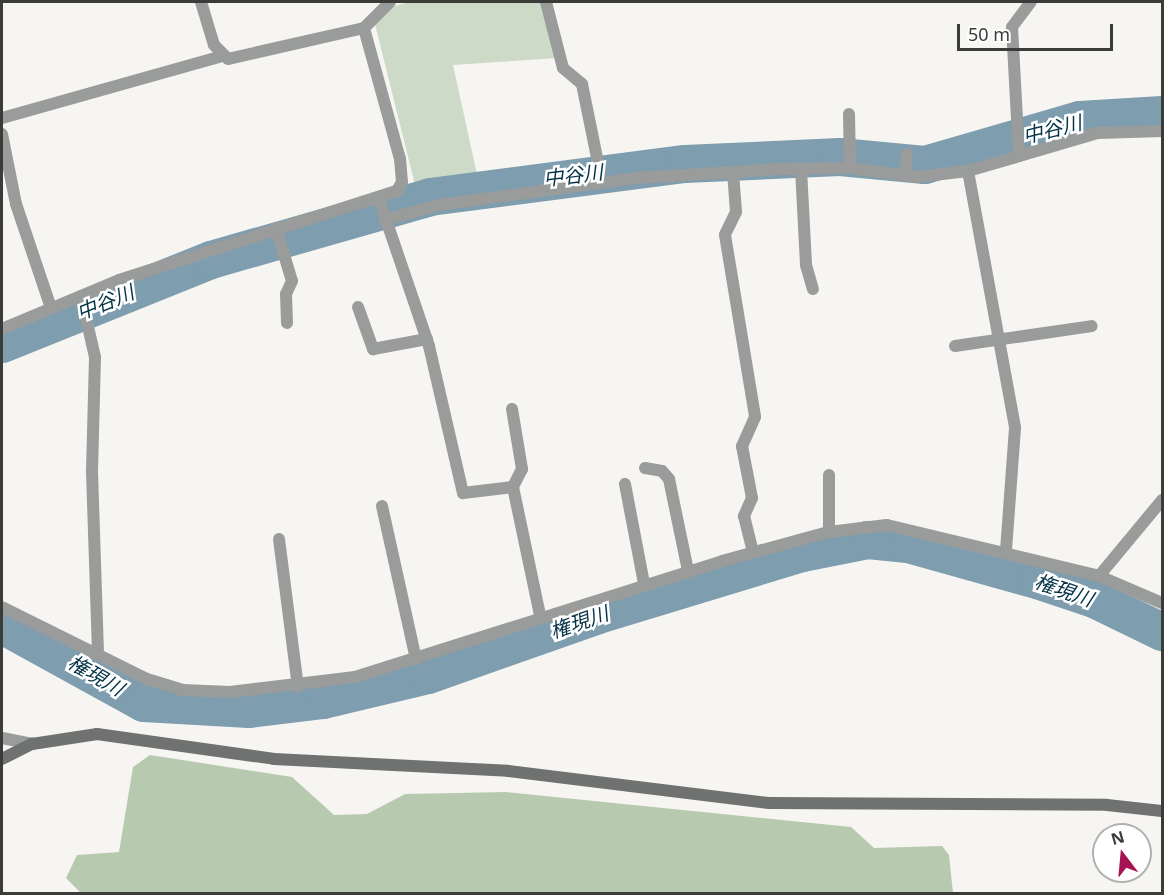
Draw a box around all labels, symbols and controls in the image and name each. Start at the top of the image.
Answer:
scale bar [960,12,1116,50]
text: 50 m [968,22,1010,46]
water label: 中谷川 [1020,110,1084,148]
water label: 中谷川 [542,159,604,191]
water label: 中谷川 [73,280,137,324]
water label: 権現川 [1032,569,1096,611]
water label: 権現川 [547,601,611,643]
water label: 権現川 [64,650,128,700]
north arrow [1092,823,1152,883]
text: N [1108,825,1127,850]

